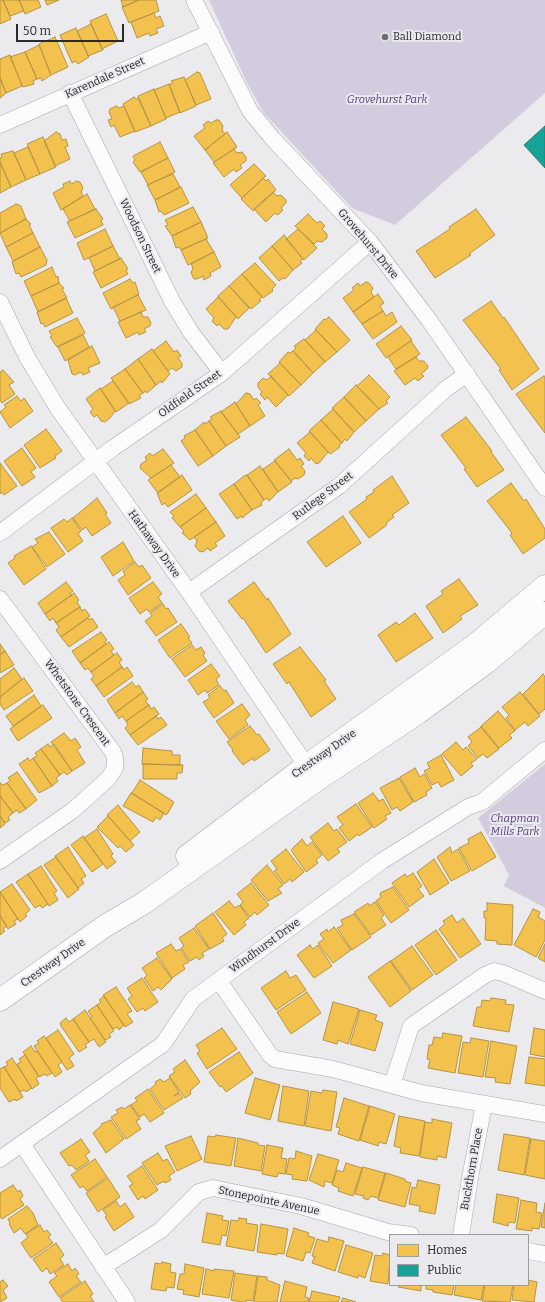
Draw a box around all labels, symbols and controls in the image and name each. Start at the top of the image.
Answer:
scale bar [18,16,126,42]
text: 50 m [23,24,51,38]
place label: Ball Diamond [393,30,462,44]
marker: Ball Diamond [380,32,390,42]
street label: Karendale Street [63,55,147,101]
park label: Grovehurst Park [347,93,427,107]
street label: Woodson Street [116,197,164,275]
street label: Grovehurst Drive [335,206,401,282]
street label: Oldfield Street [156,367,224,421]
street label: Rutlege Street [290,469,356,523]
street label: Hathaway Drive [125,508,183,580]
street label: Whetstone Crescent [41,657,113,749]
street label: Crestway Drive [289,727,359,781]
park label: Chapman Mills Park [490,812,540,838]
street label: Windhurst Drive [227,916,303,976]
street label: Crestway Drive [18,936,88,990]
street label: Buckthorn Place [458,1127,486,1211]
street label: Stonepointe Avenue [217,1184,321,1218]
legend [389,1234,529,1286]
text: Homes [427,1243,467,1257]
text: Public [427,1263,462,1277]

